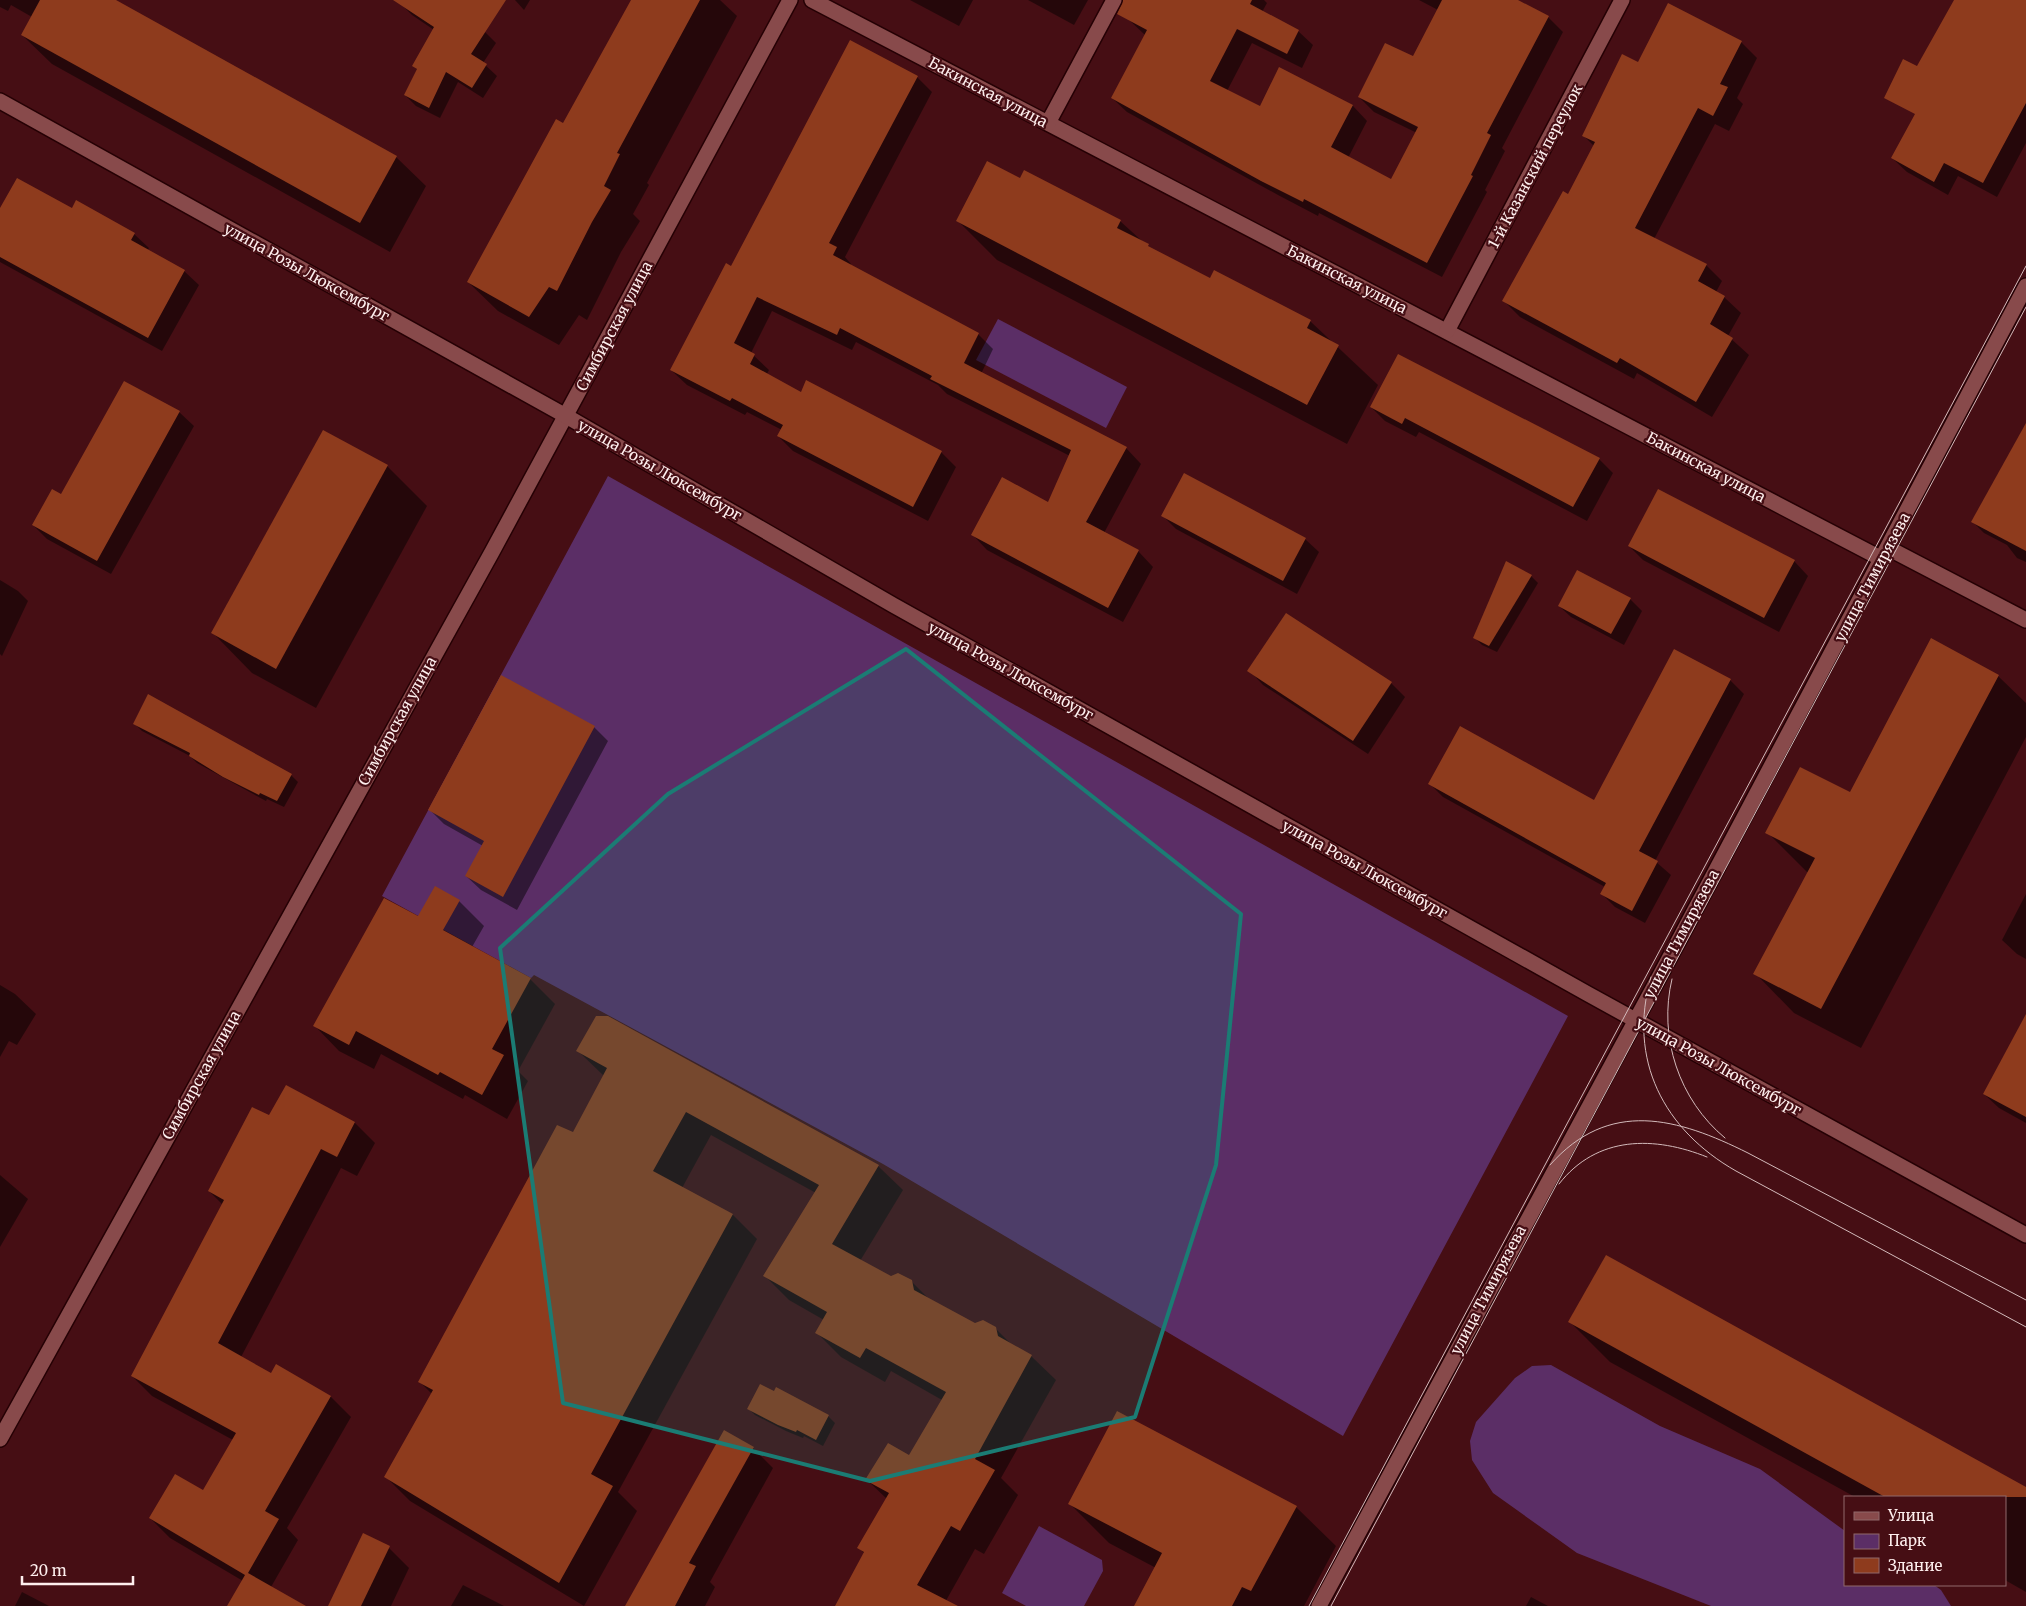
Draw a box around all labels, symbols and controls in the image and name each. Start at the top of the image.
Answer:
street label: Бакинская улица [925,53,1051,131]
street label: 1-й Казанский переулок [1484,80,1587,251]
street label: улица Розы Люксембург [221,219,393,326]
street label: Бакинская улица [1284,241,1410,317]
street label: Симбирская улица [572,258,656,394]
street label: улица Розы Люксембург [575,415,746,525]
street label: Бакинская улица [1643,428,1769,506]
street label: улица Тимирязева [1830,509,1914,645]
street label: улица Розы Люксембург [925,618,1097,725]
street label: Симбирская улица [354,653,440,789]
street label: улица Розы Люксембург [1279,816,1451,923]
street label: улица Тимирязева [1639,866,1723,1002]
street label: Симбирская улица [158,1007,244,1143]
street label: улица Розы Люксембург [1633,1013,1805,1120]
street label: улица Тимирязева [1446,1222,1530,1358]
legend [1844,1496,2006,1586]
text: Улица [1887,1506,1934,1525]
text: Парк [1888,1531,1927,1550]
scale bar [22,1554,134,1586]
text: Здание [1888,1556,1942,1575]
text: 20 m [30,1561,67,1580]

